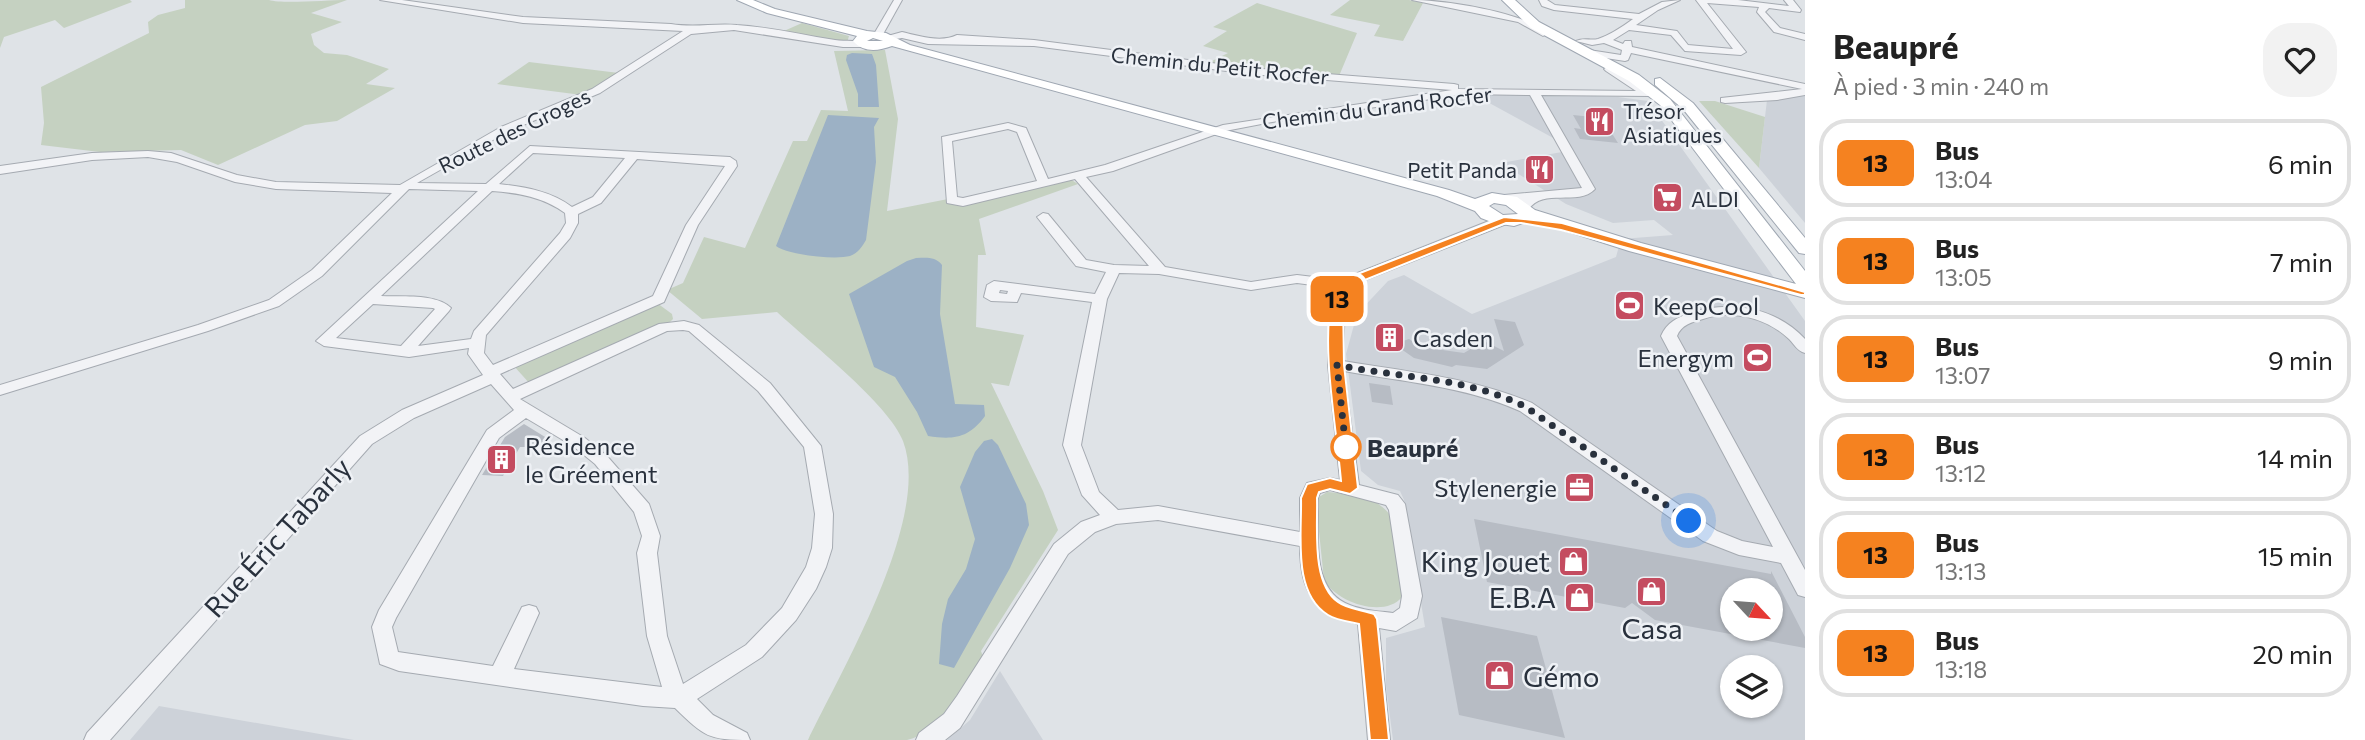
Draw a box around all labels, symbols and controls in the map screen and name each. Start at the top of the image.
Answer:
button: heart [2263,23,2337,97]
text: Beaupré [1833,25,1959,66]
street label: Chemin du Petit Rocfer [1110,41,1330,89]
text: À pied · 3 min · 240 m [1833,72,2049,100]
street label: Chemin du Grand Rocfer [1261,80,1493,134]
street label: Route des Groges [434,82,594,178]
place label: Trésor Asiatiques [1623,98,1722,147]
restaurant icon: Trésor Asiatiques [1583,105,1617,139]
text: Bus [1935,134,1979,165]
text: 13 [1863,148,1888,177]
text: 6 min [2268,148,2333,179]
restaurant icon: Petit Panda [1523,152,1557,186]
place label: Petit Panda [1407,157,1517,182]
text: 13:04 [1935,165,1992,193]
supermarket icon: ALDI [1651,181,1685,215]
place label: ALDI [1691,186,1739,211]
text: Bus [1935,232,1979,263]
text: 13 [1863,246,1888,275]
text: 7 min [2270,246,2333,277]
text: 13:05 [1935,263,1992,291]
line badge: 13 [1306,276,1368,322]
text: 13 [1325,284,1349,313]
sports icon: KeepCool [1613,288,1647,322]
place label: KeepCool [1653,291,1759,320]
building icon: Casden [1373,320,1407,354]
place label: Casden [1413,323,1493,352]
text: Bus [1935,330,1979,361]
sports icon: Energym [1740,340,1774,374]
place label: Energym [1637,343,1734,372]
text: 13 [1863,344,1888,373]
text: 9 min [2268,344,2333,375]
text: 13:07 [1935,361,1990,389]
text: Bus [1935,428,1979,459]
place label: Résidence le Gréement [525,431,658,488]
marker: Beaupré [1331,432,1361,462]
place label: Beaupré [1367,433,1458,462]
building icon: Résidence le Gréement [485,442,519,476]
text: 13 [1863,442,1888,471]
text: 14 min [2257,442,2333,473]
street label: Rue Éric Tabarly [197,450,357,624]
text: 13:12 [1935,459,1986,487]
office icon: Stylenergie [1563,470,1597,504]
place label: Stylenergie [1434,473,1557,502]
your location [1671,503,1706,538]
text: Bus [1935,526,1979,557]
text: 13 [1863,540,1888,569]
text: 15 min [2258,540,2333,571]
place label: King Jouet [1421,544,1550,578]
shop icon: King Jouet [1556,544,1590,578]
text: 13:13 [1935,557,1986,585]
shop icon: Casa [1635,574,1669,608]
north arrow [1720,578,1783,640]
map controls [1720,578,1783,718]
place label: E.B.A [1489,580,1556,614]
shop icon: E.B.A [1562,580,1596,614]
place label: Casa [1621,611,1683,645]
text: Bus [1935,624,1979,655]
text: 13 [1863,638,1888,667]
text: 20 min [2252,638,2333,669]
button: layers [1720,655,1783,718]
text: 13:18 [1935,655,1987,683]
shop icon: Gémo [1483,659,1517,693]
place label: Gémo [1523,659,1599,693]

